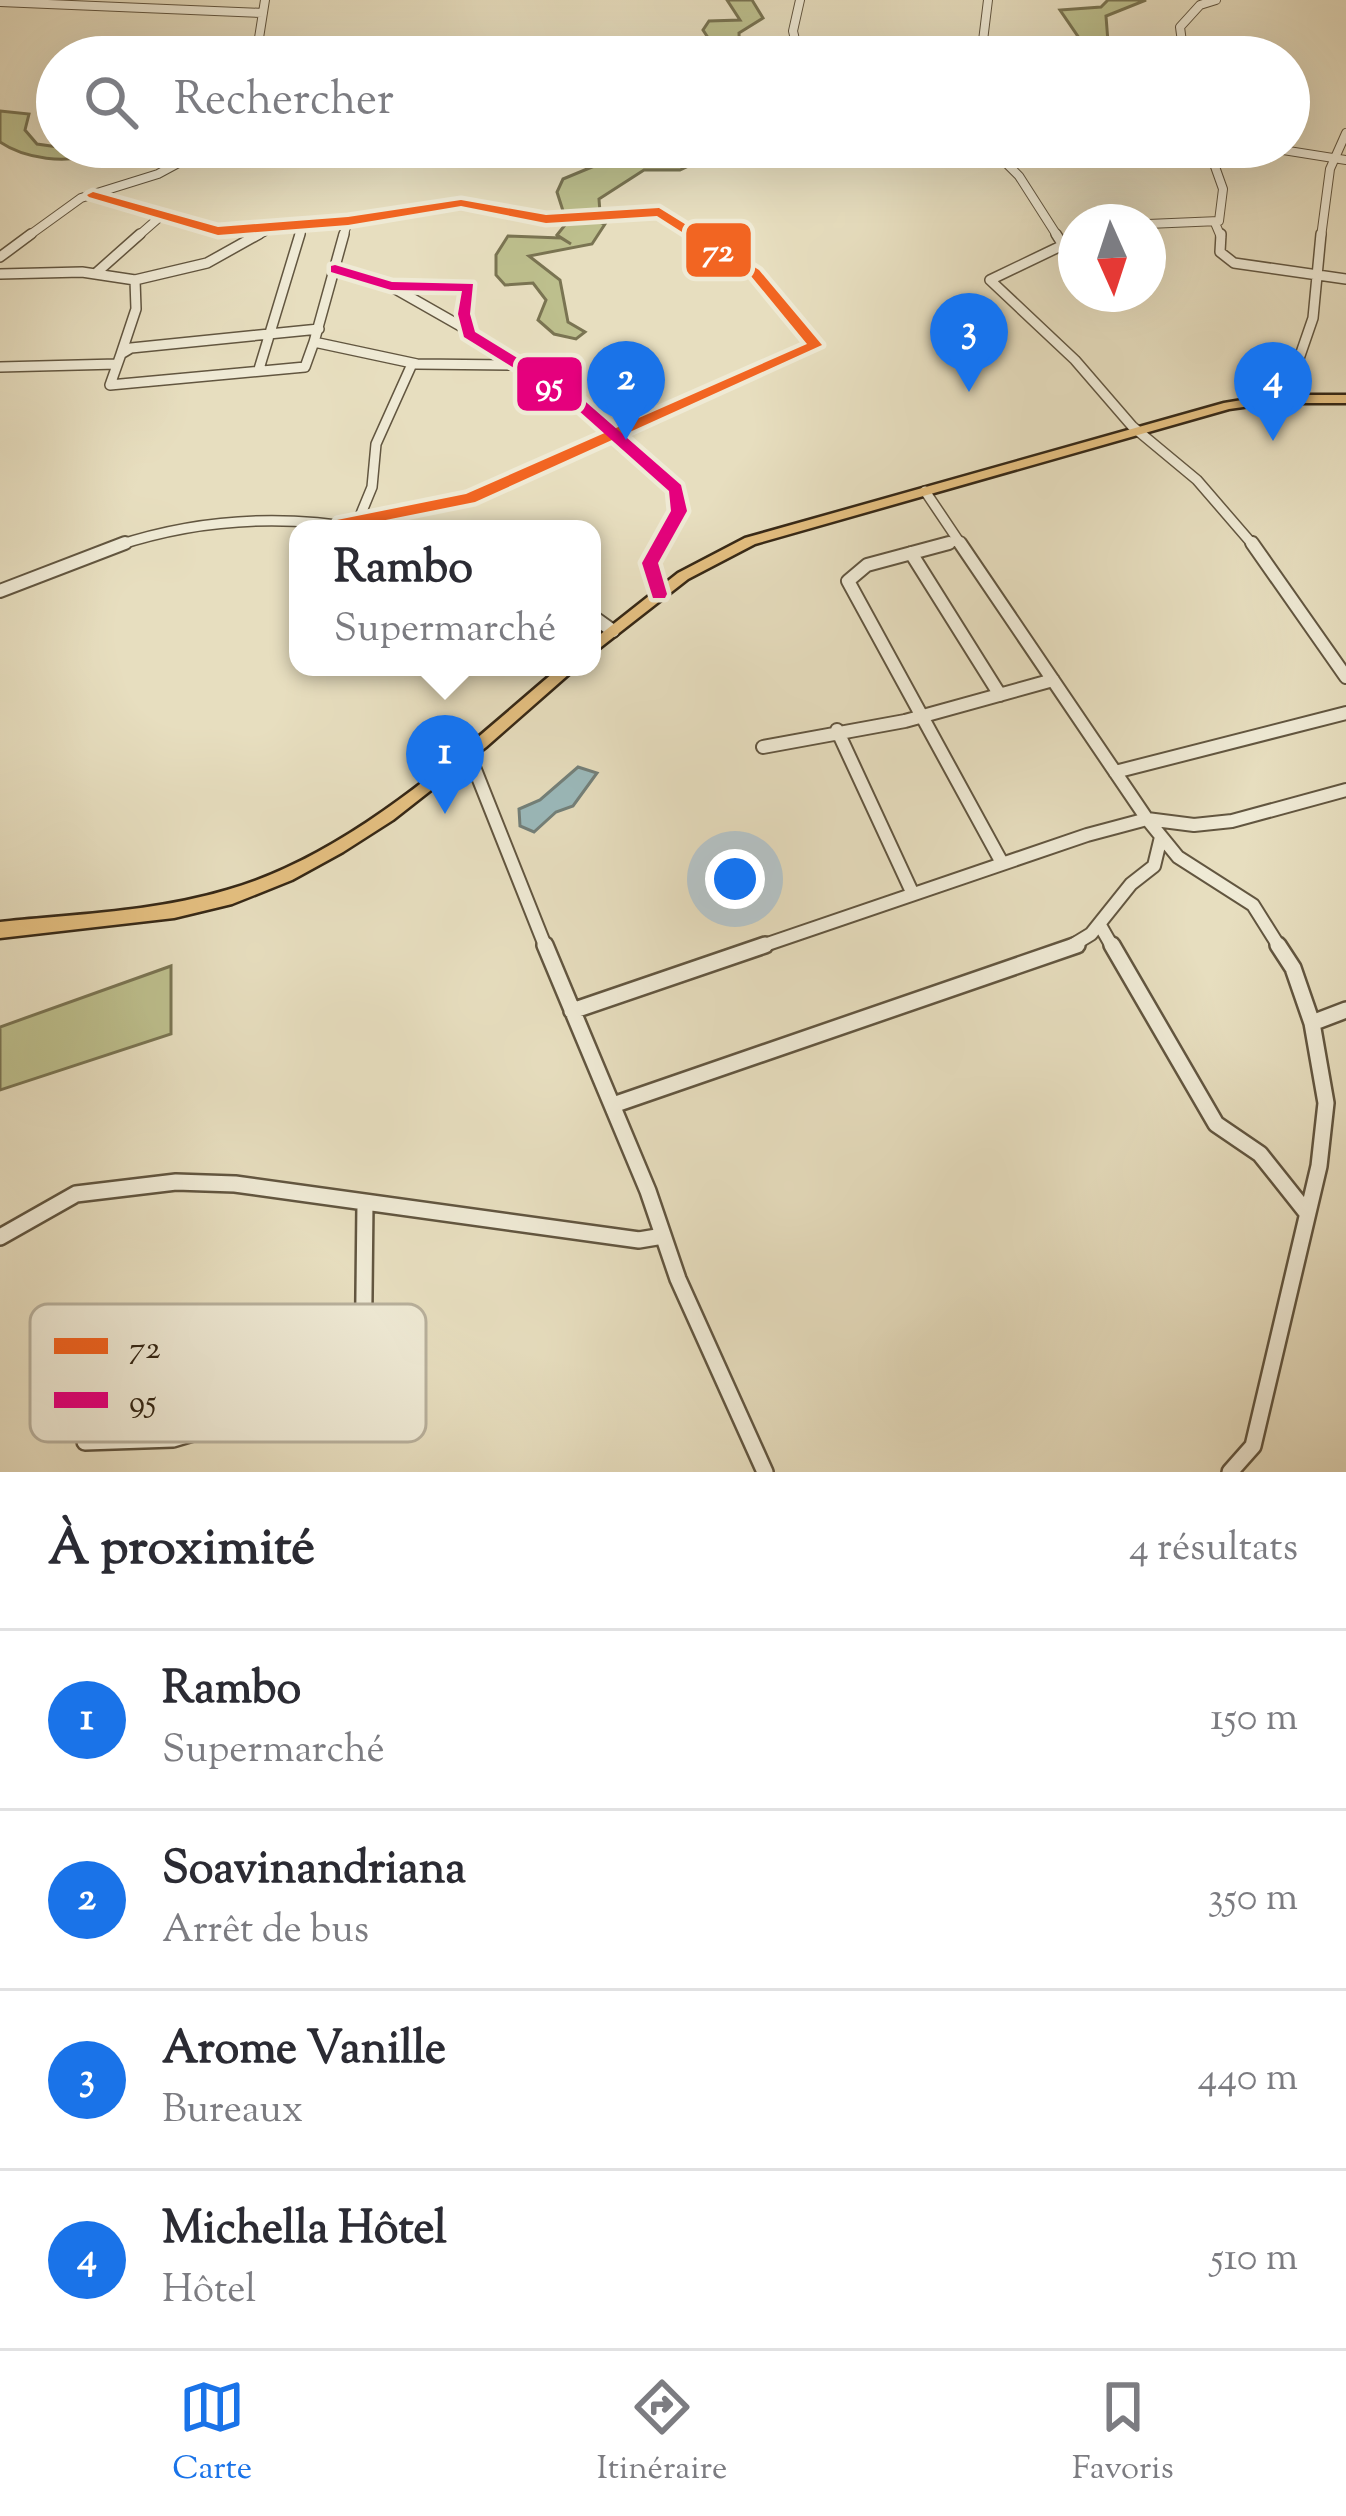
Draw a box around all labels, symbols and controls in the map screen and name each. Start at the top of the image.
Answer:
search box [36,36,1310,168]
icon: search [78,69,144,135]
text: Rechercher [174,70,394,135]
north arrow [1058,204,1166,312]
line badge: 72 [684,221,753,279]
text: 72 [702,229,734,277]
pin: 3 [930,293,1008,392]
pin: 2 [587,341,665,440]
pin: 4 [1234,342,1312,441]
line badge: 95 [515,355,584,413]
text: 95 [535,363,564,411]
popup [289,520,601,676]
text: Rambo [334,538,473,603]
text: Supermarché [334,603,556,659]
pin: 1 [406,715,484,814]
your location [705,849,765,909]
legend [30,1304,426,1442]
text: 72 [129,1326,161,1374]
text: 95 [129,1380,157,1428]
text: À proximité [48,1514,315,1587]
text: 4 résultats [1129,1522,1298,1578]
text: Rambo [162,1659,301,1724]
text: 1 [80,1692,94,1748]
text: 150 m [1210,1692,1298,1748]
text: Supermarché [162,1724,385,1780]
text: Soavinandriana [162,1839,466,1904]
text: 2 [78,1872,96,1928]
text: 350 m [1208,1872,1298,1928]
text: Arrêt de bus [162,1904,369,1960]
text: Arome Vanille [162,2019,446,2084]
text: 3 [79,2052,95,2108]
text: 440 m [1198,2052,1298,2108]
text: Bureaux [162,2084,303,2140]
text: Michella Hôtel [162,2199,447,2264]
text: 4 [77,2232,97,2288]
text: 510 m [1211,2232,1298,2288]
text: Hôtel [162,2264,256,2320]
tab: Carte [172,2374,252,2494]
tab: Itinéraire [597,2374,727,2494]
tab: Favoris [1072,2374,1174,2494]

